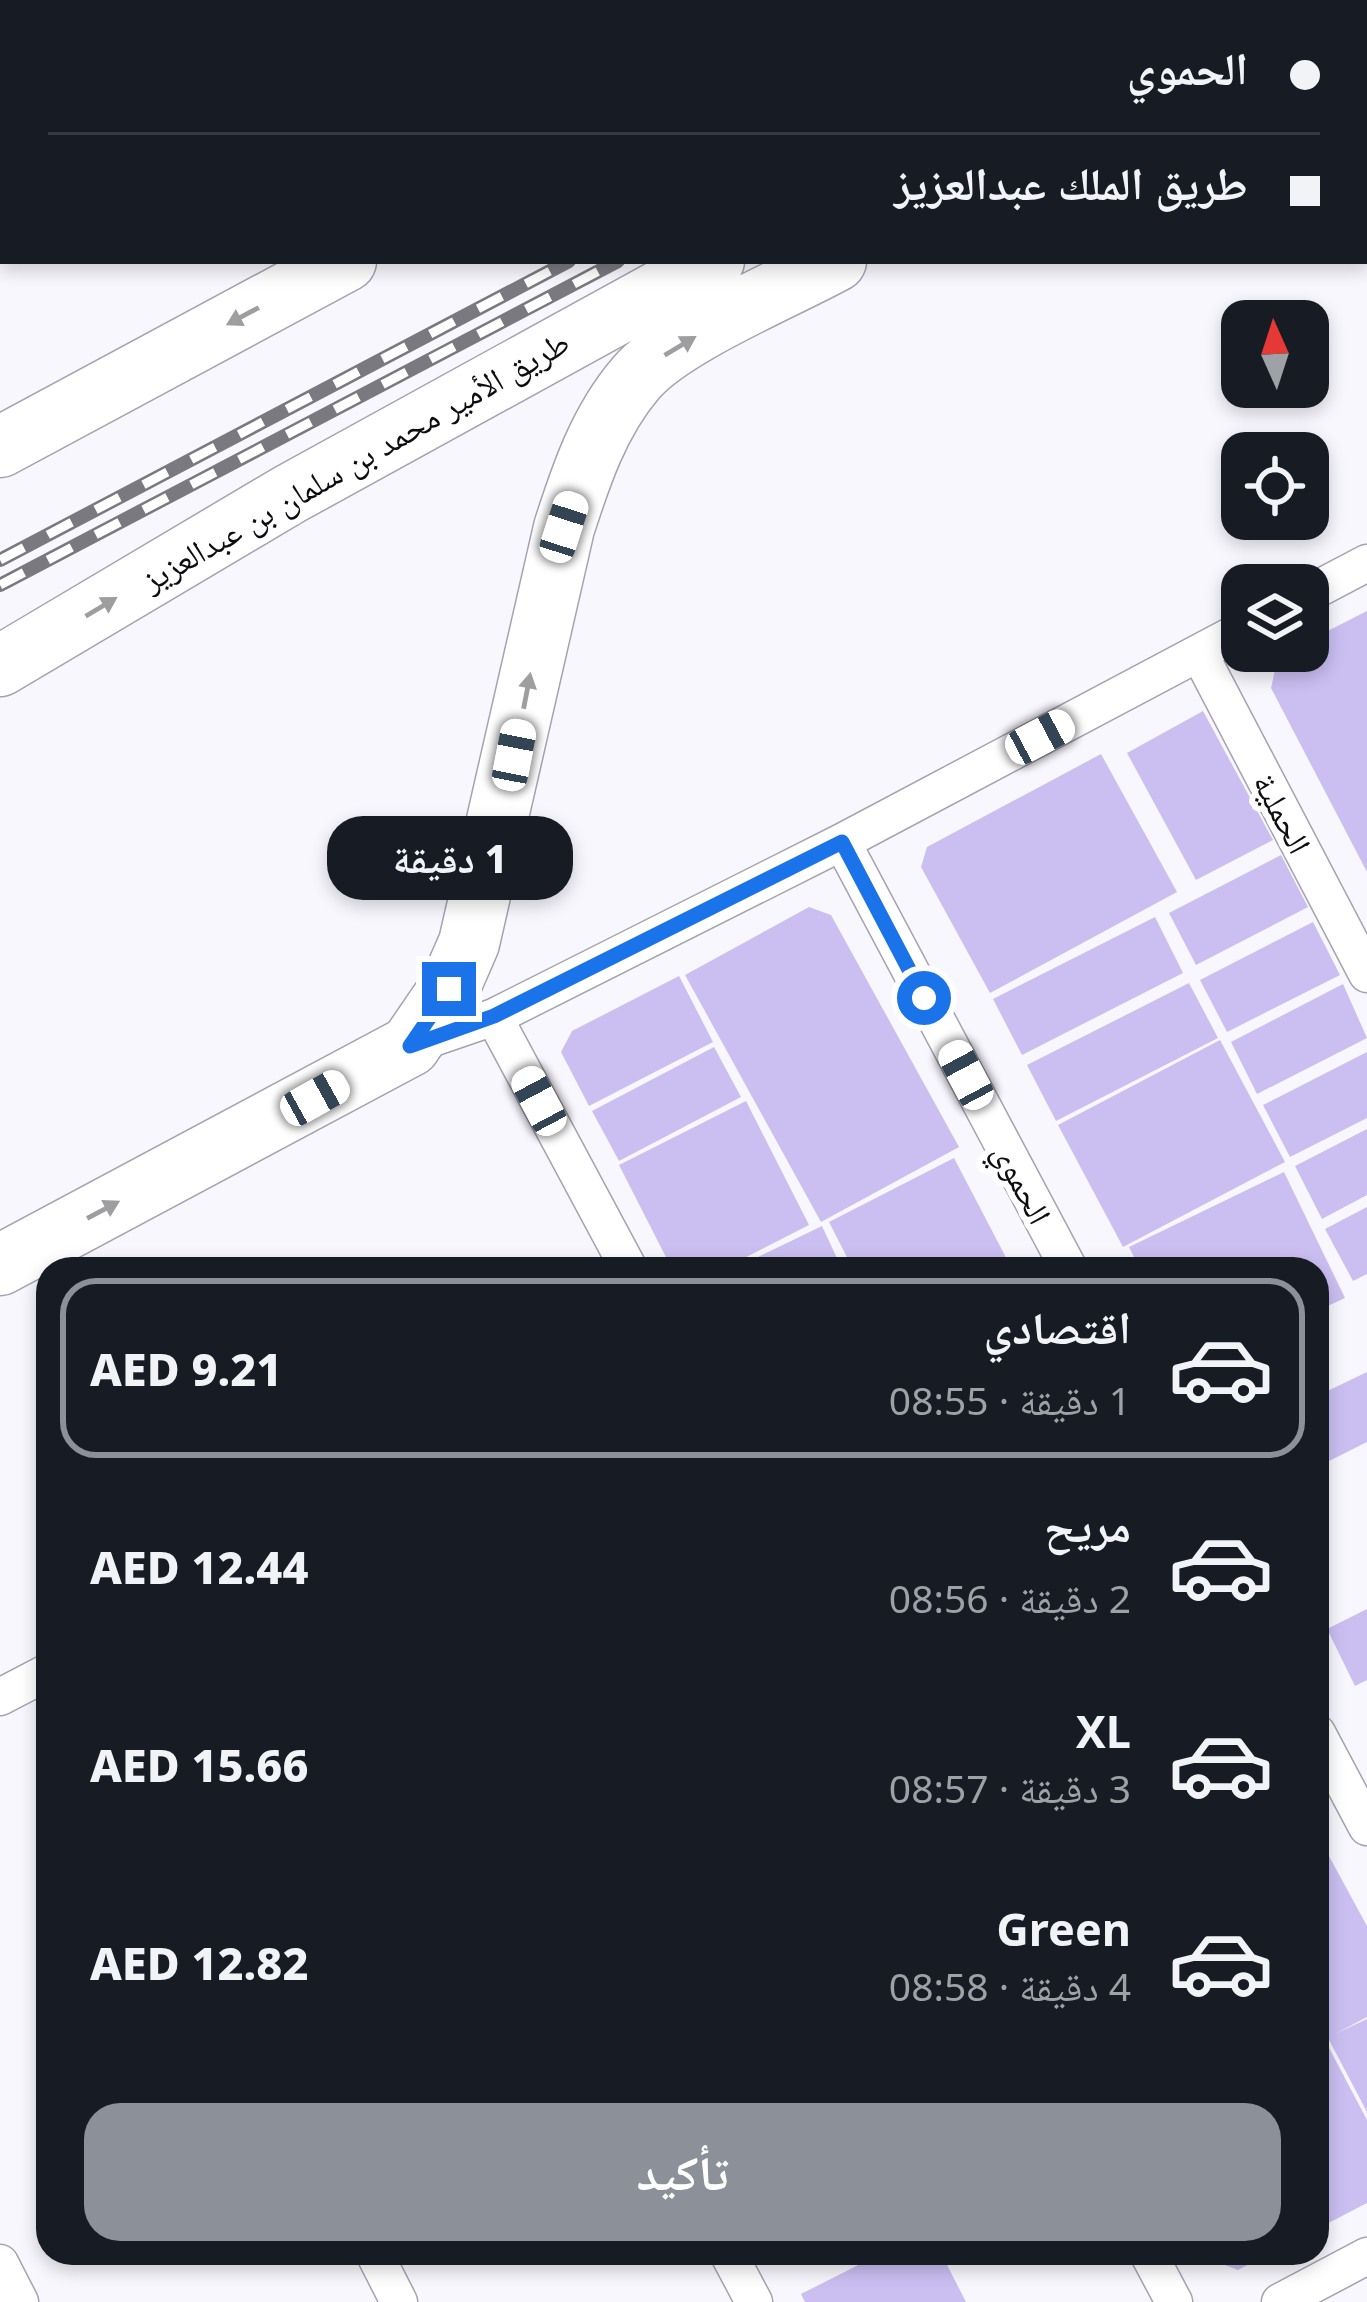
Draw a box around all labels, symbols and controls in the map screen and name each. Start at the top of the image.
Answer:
text: الحموي [1127,37,1248,98]
text: طريق الملك عبدالعزيز [894,152,1248,213]
north arrow [1221,300,1329,408]
map controls [1221,300,1329,672]
one-way arrow [226,305,261,326]
street label: طريق الأمير محمد بن سلمان بن عبدالعزيز [132,319,577,602]
one-way arrow [663,336,697,357]
button: locate [1221,432,1329,540]
car [536,487,592,567]
button: layers [1221,564,1329,672]
one-way arrow [84,597,118,618]
one-way arrow [518,672,537,709]
car [1000,704,1080,770]
car [489,716,539,794]
street label: الحملية [1243,765,1323,861]
callout: 1 دقيقة [326,815,572,899]
text: 1 دقيقة [393,831,507,884]
route end [422,962,476,1016]
route start [897,971,951,1025]
car [933,1035,999,1115]
car [506,1061,572,1141]
car [275,1065,355,1131]
street label: الحموي [979,1134,1063,1234]
one-way arrow [86,1200,121,1221]
text: اقتصادي [984,1296,1131,1357]
icon: car [1167,1314,1275,1422]
text: AED 9.21 [90,1338,282,1399]
text: 1 دقيقة · 08:55 [889,1373,1131,1426]
text: مريح [1044,1494,1131,1555]
icon: car [1167,1512,1275,1620]
text: AED 12.44 [90,1536,308,1597]
text: 2 دقيقة · 08:56 [889,1571,1131,1624]
text: XL [1076,1700,1131,1761]
icon: car [1167,1710,1275,1818]
text: AED 15.66 [90,1734,308,1795]
text: 3 دقيقة · 08:57 [889,1761,1131,1814]
text: Green [996,1898,1131,1959]
icon: car [1167,1908,1275,2016]
text: AED 12.82 [90,1932,308,1993]
text: 4 دقيقة · 08:58 [889,1959,1131,2012]
button: تأكيد [84,2103,1281,2241]

